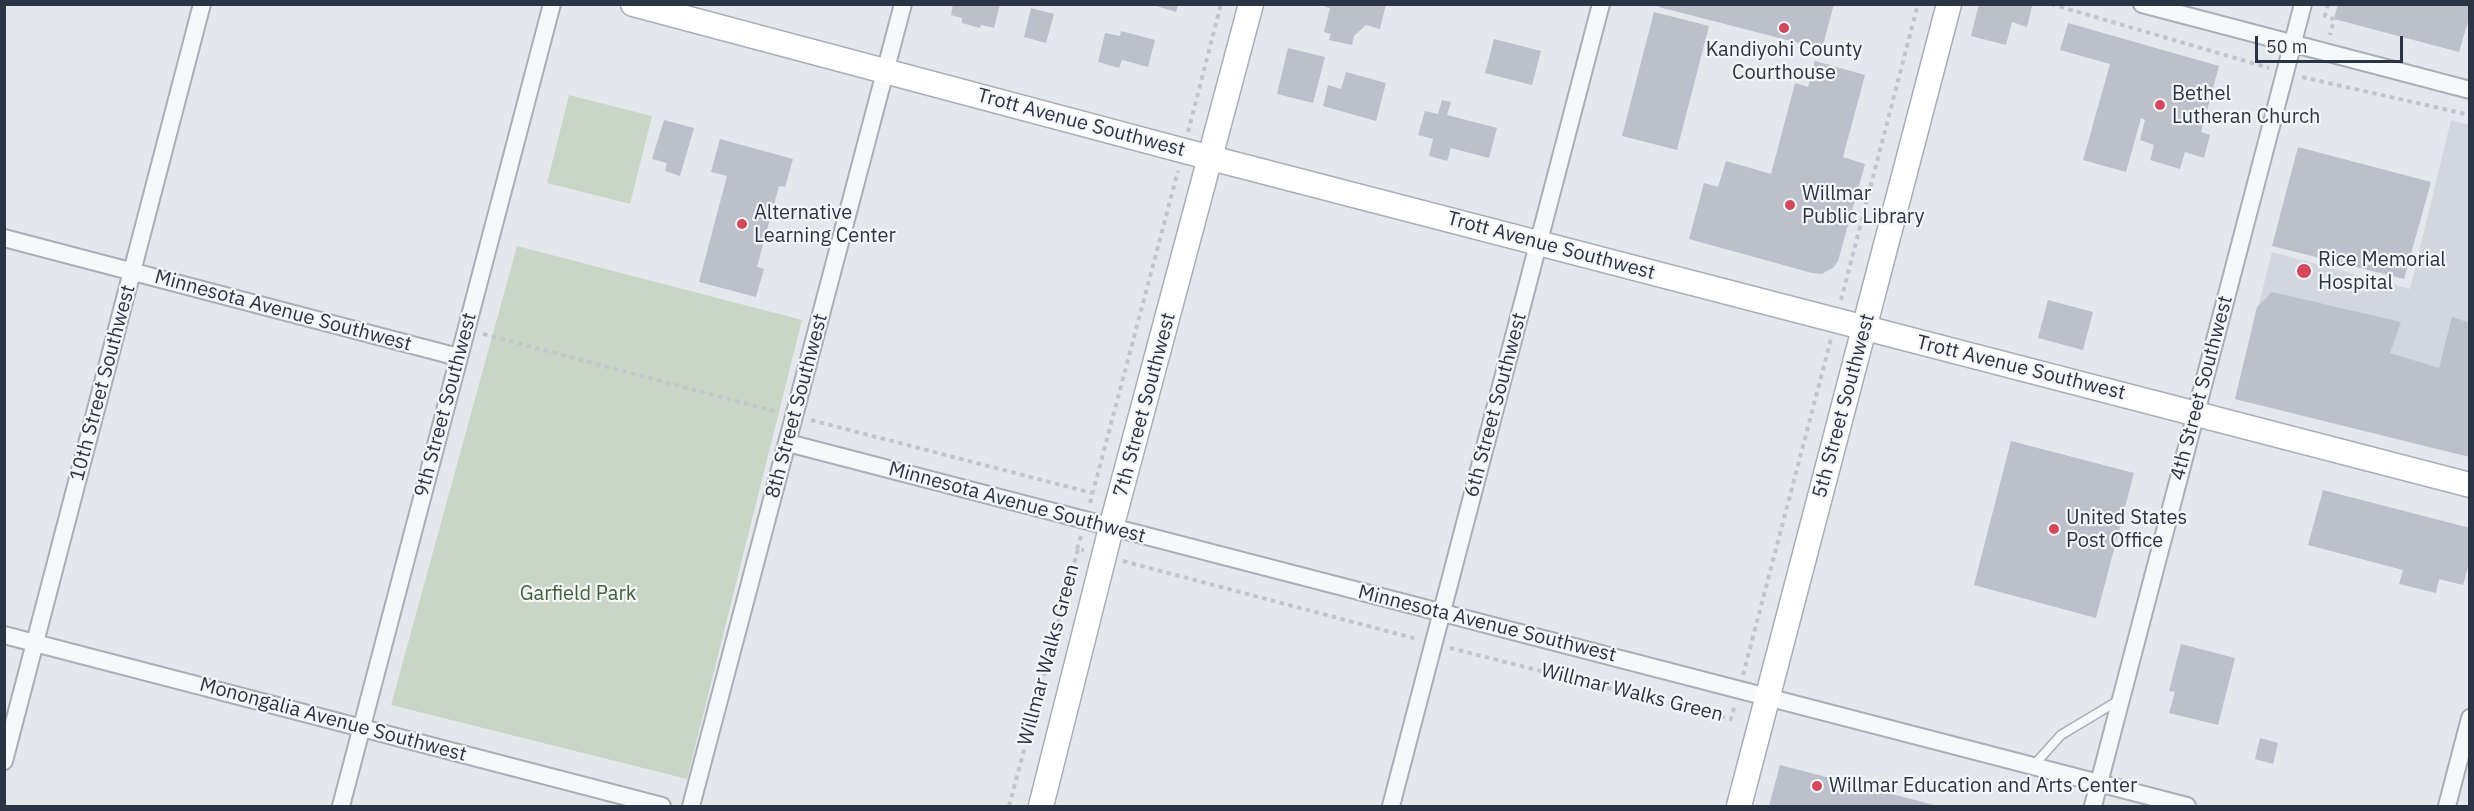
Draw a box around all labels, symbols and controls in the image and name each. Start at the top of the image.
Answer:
marker: Kandiyohi County Courthouse [1777,21,1791,35]
scale bar [2258,24,2406,62]
text: 50 m [2266,35,2308,58]
place label: Kandiyohi County Courthouse [1706,38,1862,85]
place label: Bethel Lutheran Church [2172,82,2320,129]
street label: Trott Avenue Southwest [974,84,1188,162]
marker: Bethel Lutheran Church [2153,98,2167,112]
place label: Willmar Public Library [1802,182,1924,229]
marker: Willmar Public Library [1783,198,1797,212]
place label: Alternative Learning Center [754,201,896,248]
street label: Trott Avenue Southwest [1444,207,1658,285]
marker: Alternative Learning Center [735,217,749,231]
place label: Rice Memorial Hospital [2318,248,2446,295]
marker: Rice Memorial Hospital [2295,262,2313,280]
street label: Minnesota Avenue Southwest [152,265,414,357]
street label: 10th Street Southwest [65,282,141,484]
street label: 4th Street Southwest [2166,293,2238,483]
street label: 9th Street Southwest [410,310,482,500]
street label: 7th Street Southwest [1109,310,1181,500]
street label: 6th Street Southwest [1460,310,1532,500]
street label: 8th Street Southwest [761,311,833,501]
street label: 5th Street Southwest [1808,311,1880,501]
street label: Trott Avenue Southwest [1914,330,2128,406]
street label: Minnesota Avenue Southwest [886,457,1148,549]
place label: United States Post Office [2066,506,2187,553]
marker: United States Post Office [2047,522,2061,536]
street label: Willmar Walks Green [1013,562,1085,748]
street label: Minnesota Avenue Southwest [1355,580,1619,668]
park label: Garfield Park [520,582,636,606]
street label: Willmar Walks Green [1538,659,1726,727]
street label: Monongalia Avenue Southwest [197,673,469,767]
place label: Willmar Education and Arts Center [1829,774,2137,798]
marker: Willmar Education and Arts Center [1810,779,1824,793]

